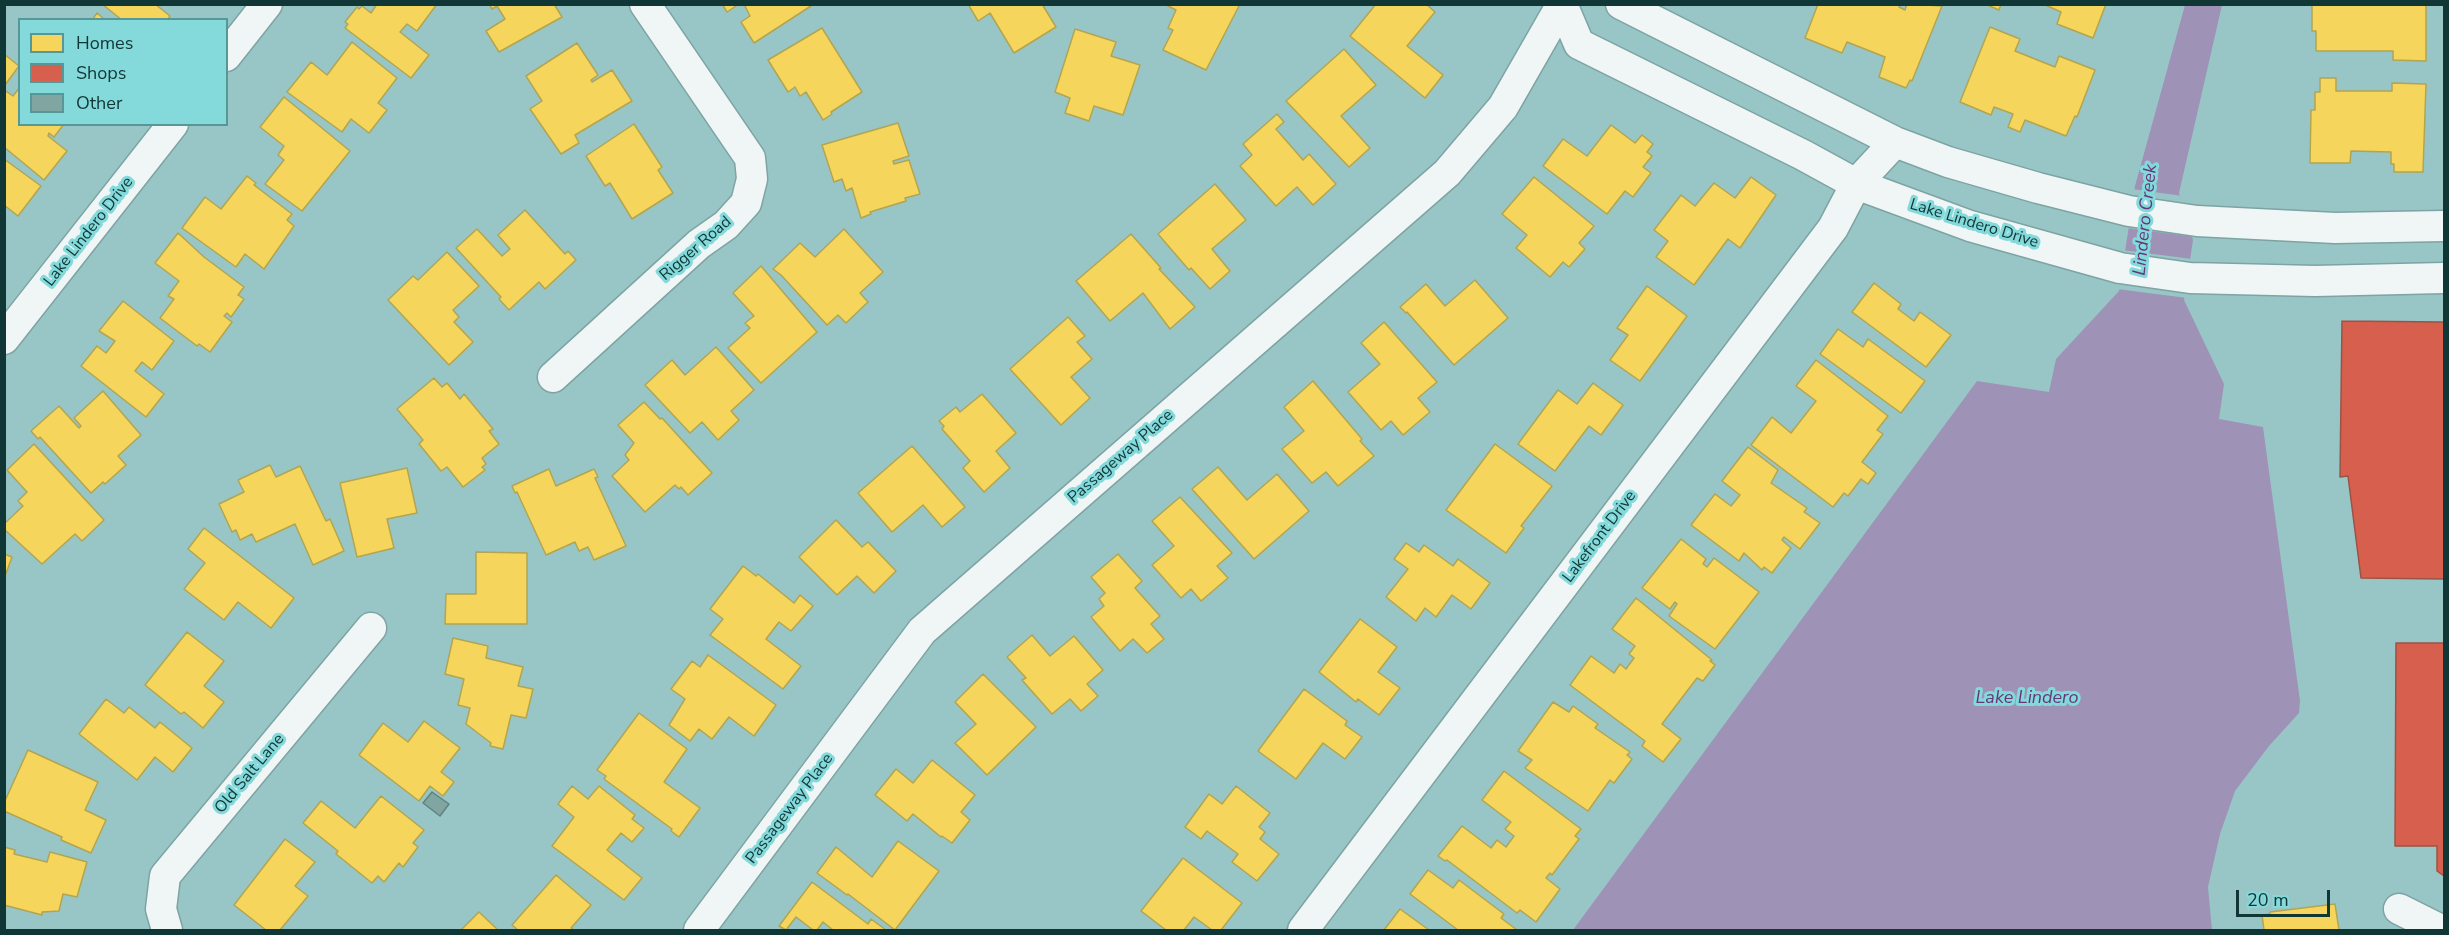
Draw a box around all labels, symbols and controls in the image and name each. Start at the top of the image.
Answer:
legend [18,18,228,126]
text: Homes [76,31,133,55]
text: Shops [76,61,126,85]
text: Other [76,91,122,115]
water label: Lindero Creek [2129,163,2163,277]
street label: Lake Lindero Drive [40,173,138,291]
street label: Lake Lindero Drive [1907,195,2041,253]
street label: Rigger Road [656,213,736,285]
street label: Passageway Place [1065,406,1177,508]
street label: Lakefront Drive [1559,487,1641,587]
water label: Lake Lindero [1976,688,2078,710]
street label: Old Salt Lane [211,730,289,818]
street label: Passageway Place [742,750,838,868]
scale bar [2239,878,2334,916]
text: 20 m [2247,888,2289,912]

